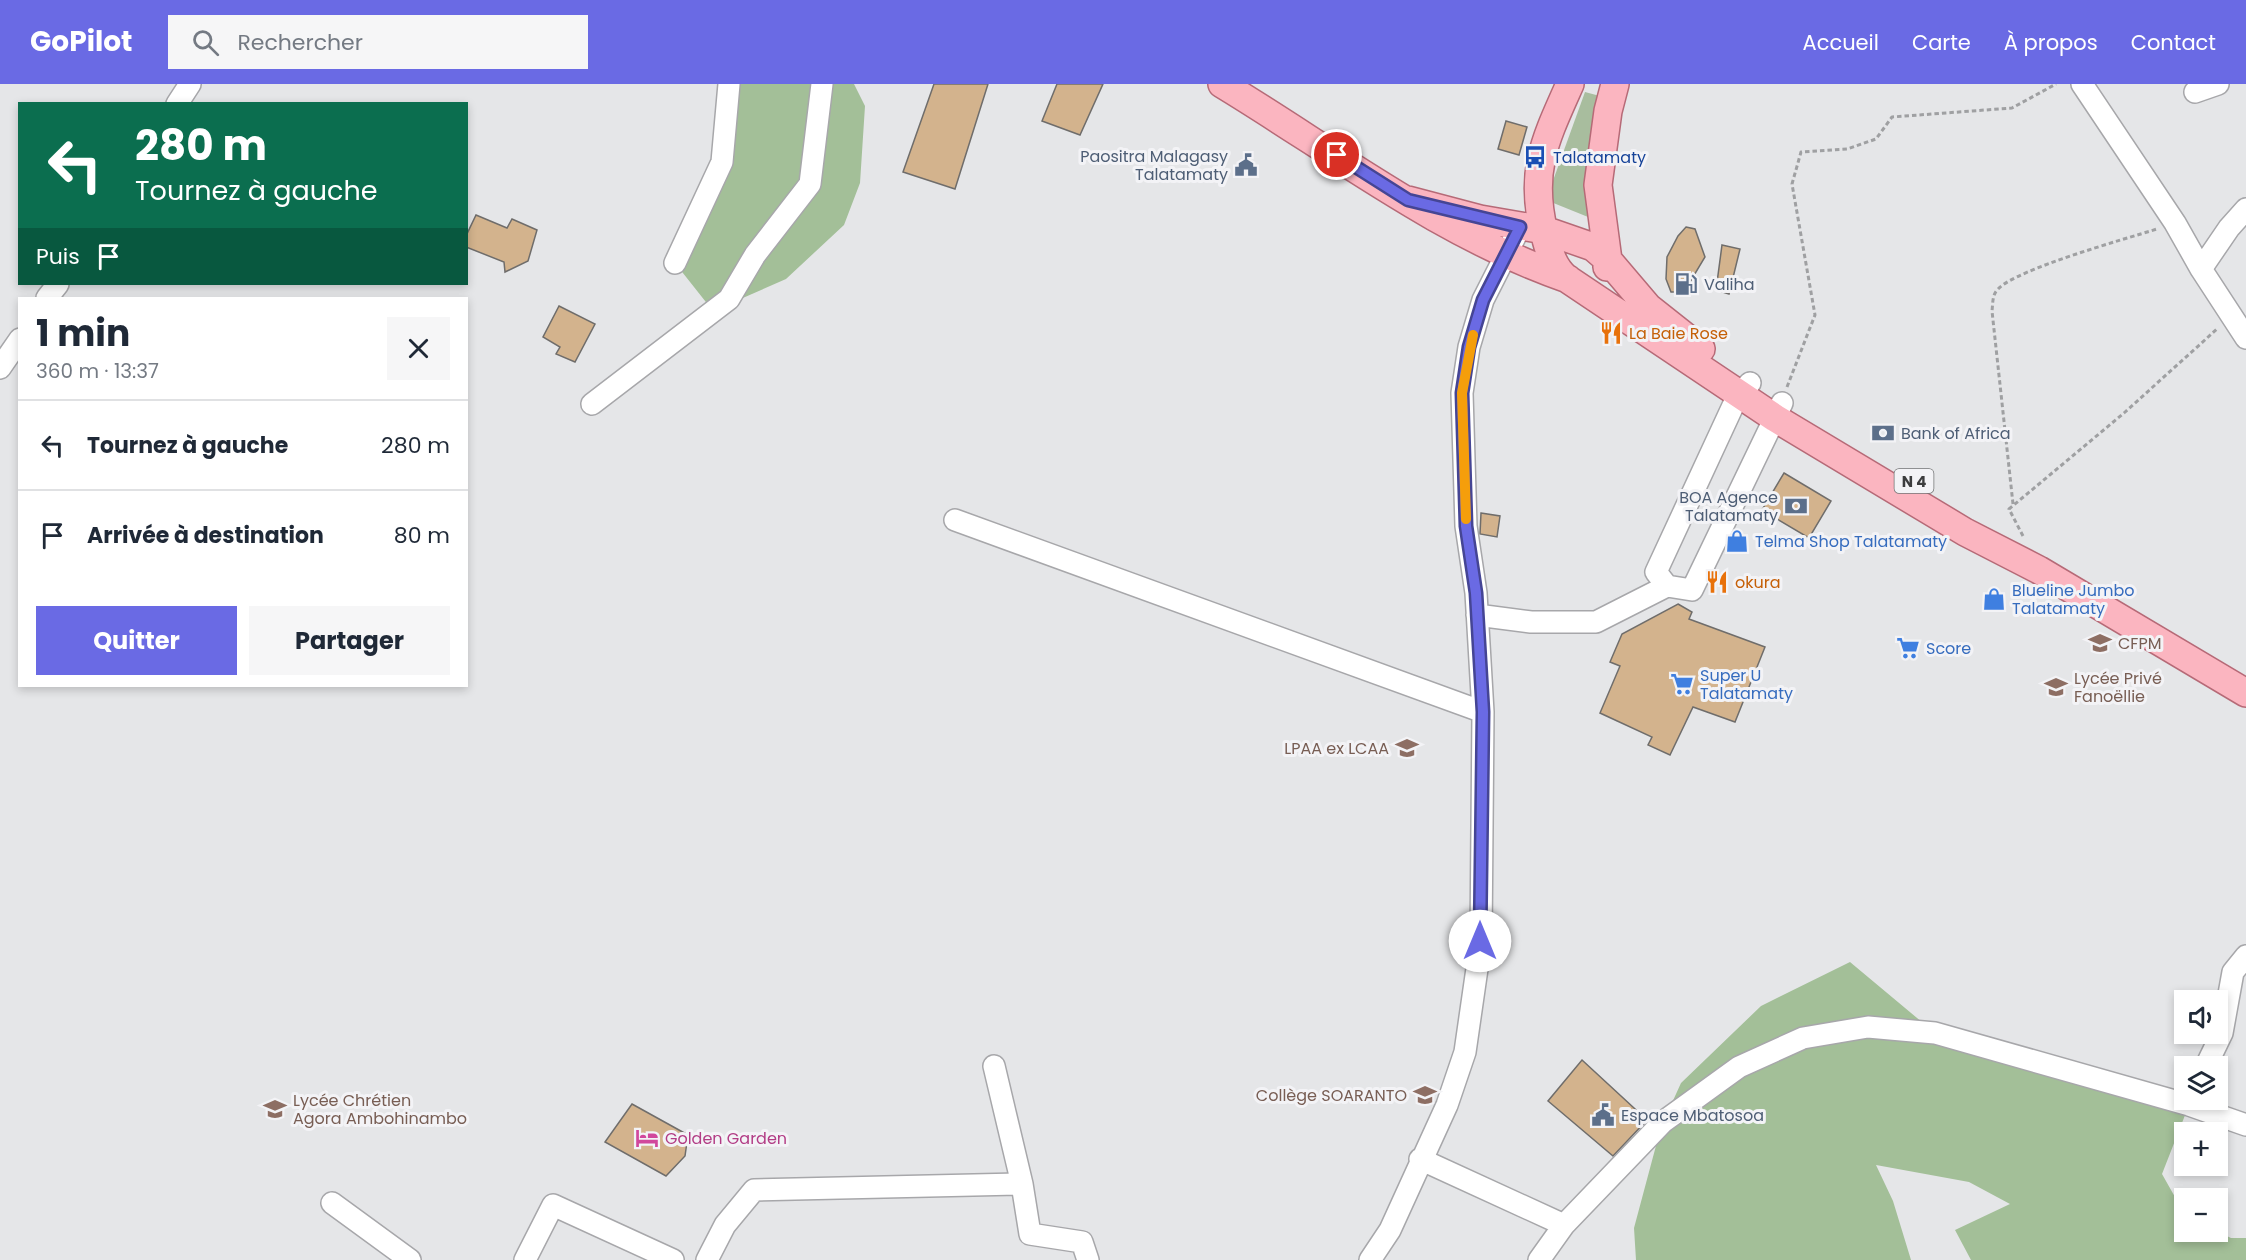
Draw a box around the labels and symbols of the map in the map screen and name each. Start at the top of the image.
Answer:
pin [1311,129,1362,180]
bus stop icon: Talatamaty [1522,144,1548,170]
place label: Paositra Malagasy Talatamaty [1080,145,1228,186]
place label: Talatamaty [1553,146,1646,169]
public building icon: Paositra Malagasy Talatamaty [1233,152,1259,178]
fuel station icon: Valiha [1673,271,1699,297]
place label: Valiha [1704,273,1755,296]
restaurant icon: La Baie Rose [1598,320,1624,346]
place label: La Baie Rose [1629,322,1728,345]
bank icon: Bank of Africa [1870,420,1896,446]
place label: Bank of Africa [1901,422,2011,445]
road number: N 4 [1894,469,1934,493]
place label: BOA Agence Talatamaty [1679,486,1778,527]
bank icon: BOA Agence Talatamaty [1783,493,1809,519]
shop icon: Telma Shop Talatamaty [1724,528,1750,554]
place label: Telma Shop Talatamaty [1755,530,1947,553]
restaurant icon: okura [1704,569,1730,595]
place label: okura [1735,571,1781,594]
place label: Blueline Jumbo Talatamaty [2012,579,2134,620]
shop icon: Blueline Jumbo Talatamaty [1981,586,2007,612]
school or university icon: CFPM [2087,630,2113,656]
place label: CFPM [2118,632,2161,655]
supermarket icon: Score [1895,635,1921,661]
place label: Score [1926,637,1971,660]
place label: Super U Talatamaty [1700,664,1793,705]
place label: Lycée Privé Fanoëllie [2074,667,2162,708]
supermarket icon: Super U Talatamaty [1669,671,1695,697]
school or university icon: Lycée Privé Fanoëllie [2043,674,2069,700]
school or university icon: LPAA ex LCAA [1394,735,1420,761]
place label: LPAA ex LCAA [1284,737,1389,760]
position arrow [1448,909,1512,973]
school or university icon: Collège SOARANTO [1412,1082,1438,1108]
place label: Collège SOARANTO [1256,1084,1407,1107]
place label: Lycée Chrétien Agora Ambohinambo [293,1089,467,1130]
school or university icon: Lycée Chrétien Agora Ambohinambo [262,1096,288,1122]
public building icon: Espace Mbatosoa [1590,1102,1616,1128]
place label: Espace Mbatosoa [1621,1104,1764,1127]
hotel icon: Golden Garden [634,1125,660,1151]
place label: Golden Garden [665,1127,787,1150]

